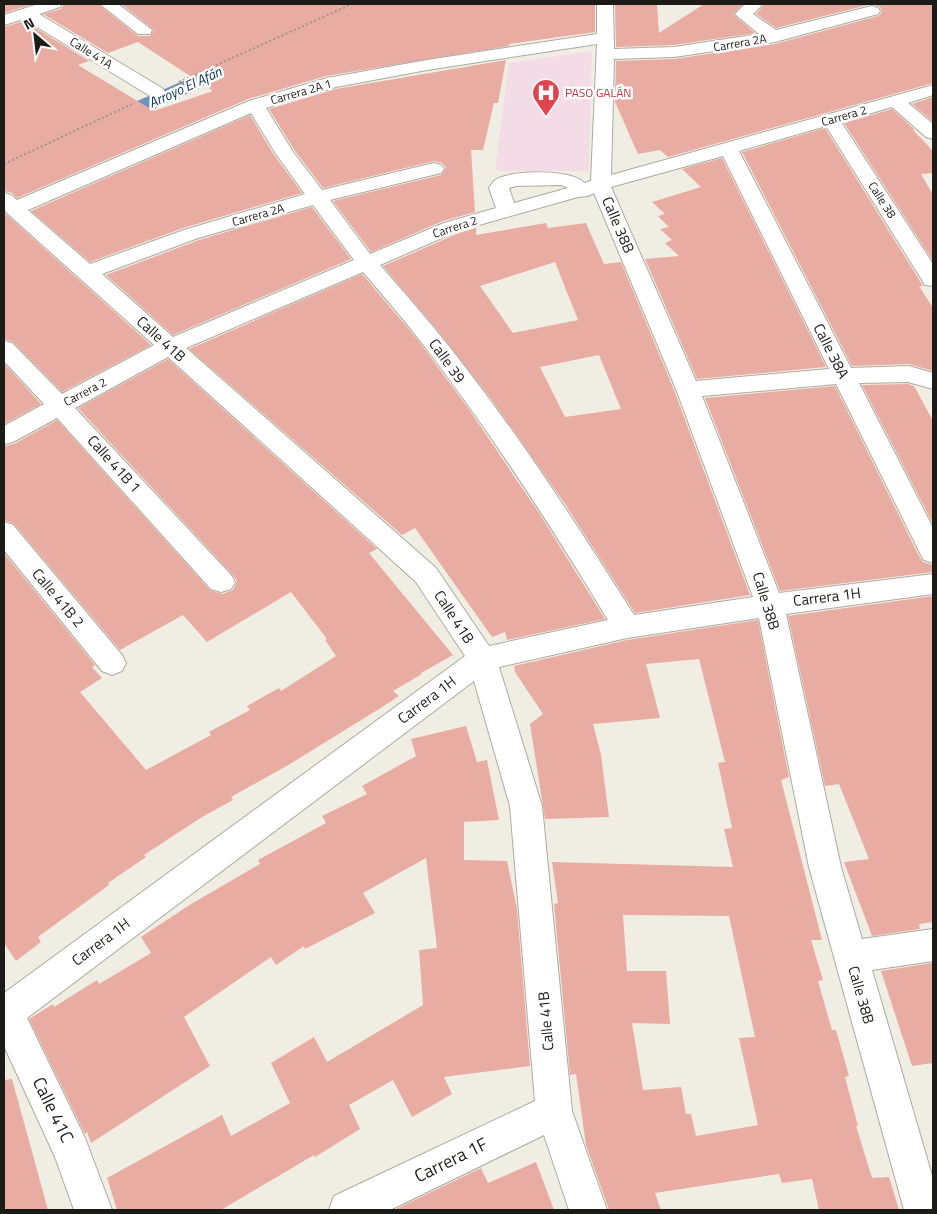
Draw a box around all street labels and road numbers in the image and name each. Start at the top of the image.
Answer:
street label: Carrera 2A [712,29,768,57]
street label: Calle 41A [66,32,116,73]
street label: Carrera 2A 1 [268,74,334,109]
street label: Carrera 2 [819,100,869,131]
street label: Calle 38 [863,178,901,222]
street label: Calle 38B [596,193,641,257]
street label: Carrera 2A [230,198,286,231]
street label: Carrera 2 [430,210,480,243]
street label: Calle 41B [132,310,191,367]
street label: Calle 38A [808,319,855,382]
street label: Calle 39 [423,334,471,388]
street label: Carrera 2 [60,372,110,411]
street label: Calle 41B 1 [82,430,147,498]
street label: Calle 41B 2 [27,563,90,632]
street label: Calle 38B [747,569,786,633]
street label: Carrera 1H [792,581,862,612]
street label: Calle 41B [429,586,480,648]
street label: Carrera 1H [393,670,461,729]
street label: Carrera 1H [67,912,135,971]
street label: Calle 38B [842,963,881,1027]
street label: Calle 41B [531,990,560,1052]
street label: Calle 41C [26,1072,81,1147]
street label: Carrera 1F [409,1130,492,1189]

